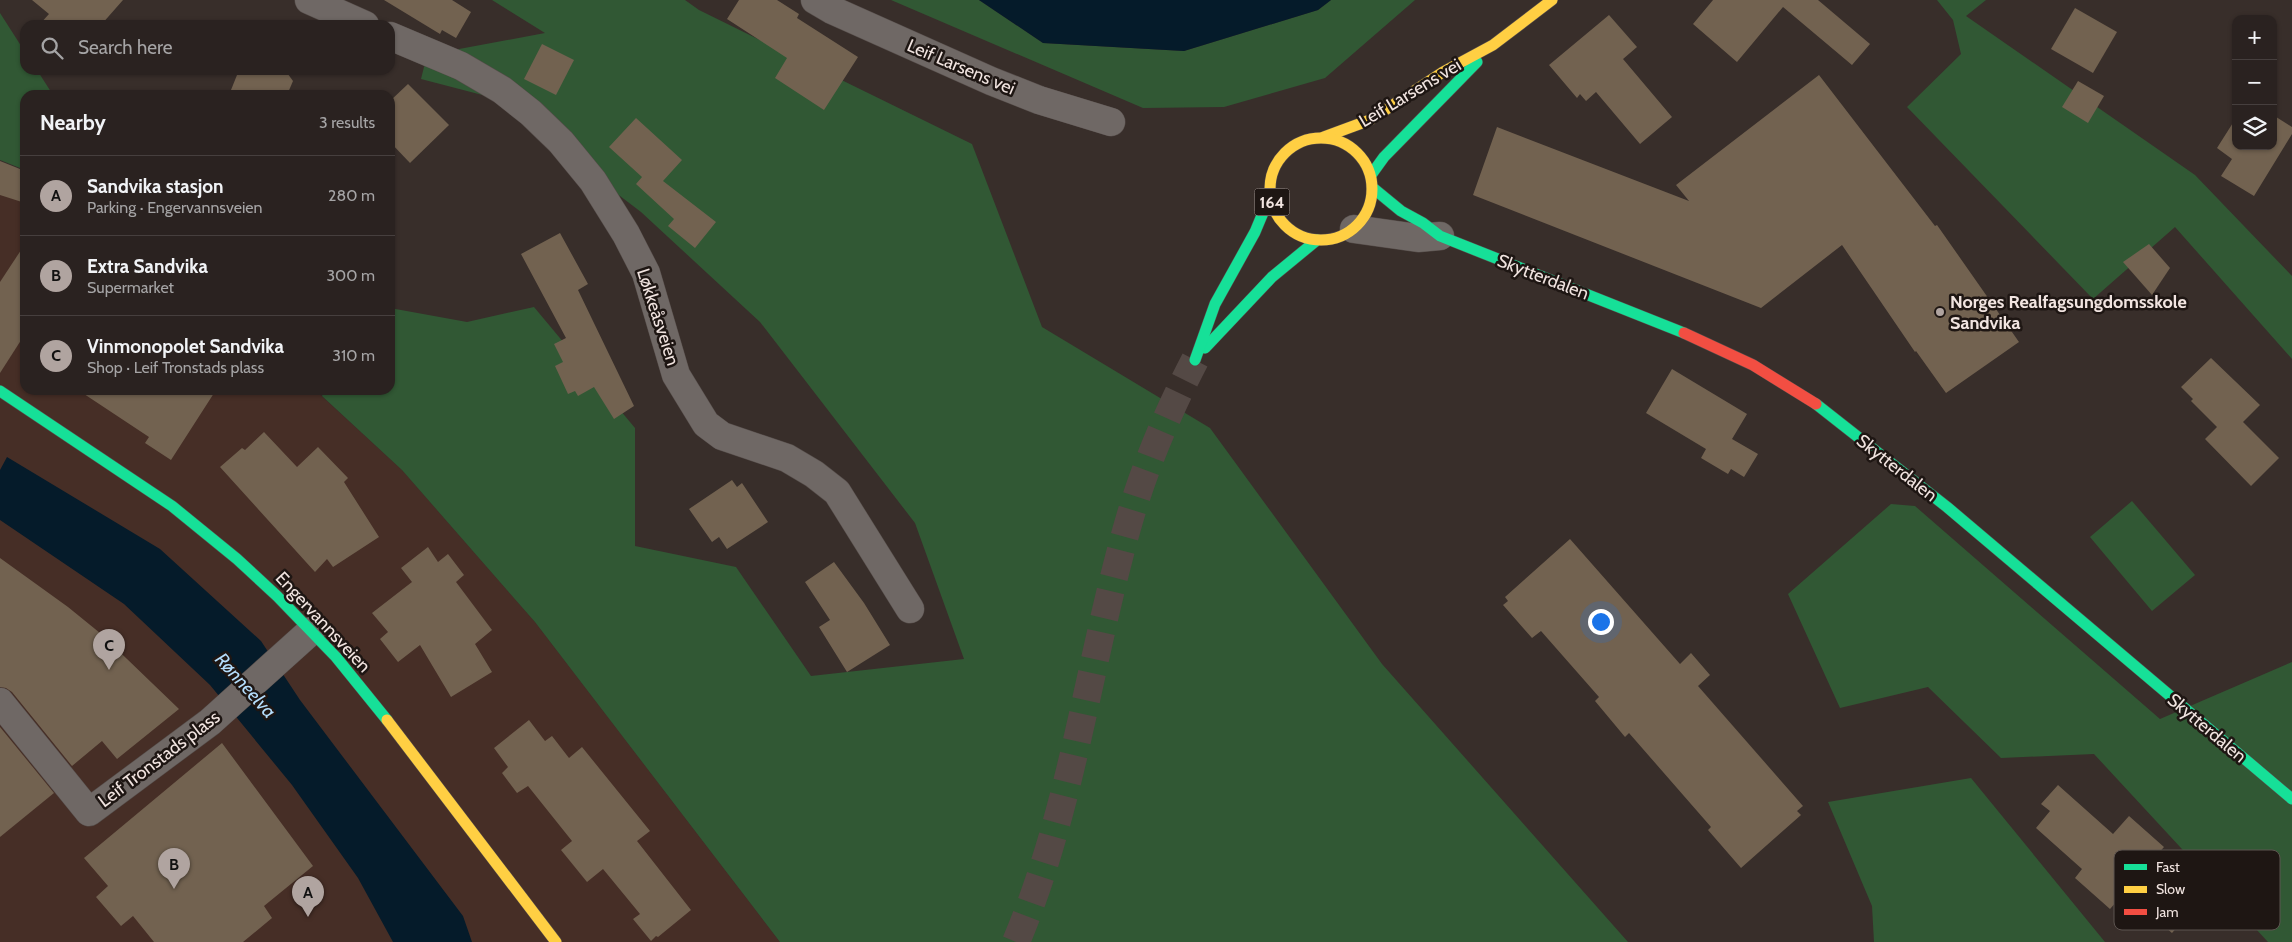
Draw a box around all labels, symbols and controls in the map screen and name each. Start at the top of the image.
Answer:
map controls [2232,15,2277,150]
button: + [2232,15,2277,60]
search box [20,20,395,75]
icon: search [38,34,66,62]
street label: Leif Larsens vei [904,34,1018,100]
text: Search here [78,36,172,59]
street label: Leif Larsens vei [1355,54,1465,132]
button: − [2232,60,2277,105]
button: layers [2232,105,2277,150]
text: Nearby [40,110,106,135]
text: 3 results [319,113,375,132]
text: Sandvika stasjon [87,175,224,198]
text: A [51,186,61,205]
text: 280 m [328,186,375,205]
road number: 164 [1254,188,1290,216]
text: Parking · Engervannsveien [87,198,262,217]
street label: Skytterdalen [1494,249,1592,305]
text: Extra Sandvika [87,255,208,278]
text: B [51,266,61,285]
text: 300 m [326,266,375,285]
street label: Løkkeåsveien [632,266,684,368]
text: Supermarket [87,278,174,297]
place label: Norges Realfagsungdomsskole Sandvika [1950,291,2187,334]
marker: Norges Realfagsungdomsskole Sandvika [1934,306,1946,318]
text: Vinmonopolet Sandvika [87,335,284,358]
text: C [51,346,61,365]
text: 310 m [332,346,375,365]
text: Shop · Leif Tronstads plass [87,358,264,377]
street label: Skytterdalen [1852,430,1942,506]
street label: Engervannsveien [271,567,375,677]
your location [1588,609,1614,635]
pin: C [93,629,125,670]
water label: Rønneelva [210,648,281,723]
street label: Skytterdalen [2163,689,2251,767]
street label: Leif Tronstads plass [94,706,224,812]
pin: B [158,848,190,889]
legend [2114,850,2280,930]
text: Fast [2156,858,2180,876]
pin: A [292,876,324,917]
text: Slow [2156,880,2185,898]
text: Jam [2155,903,2178,921]

